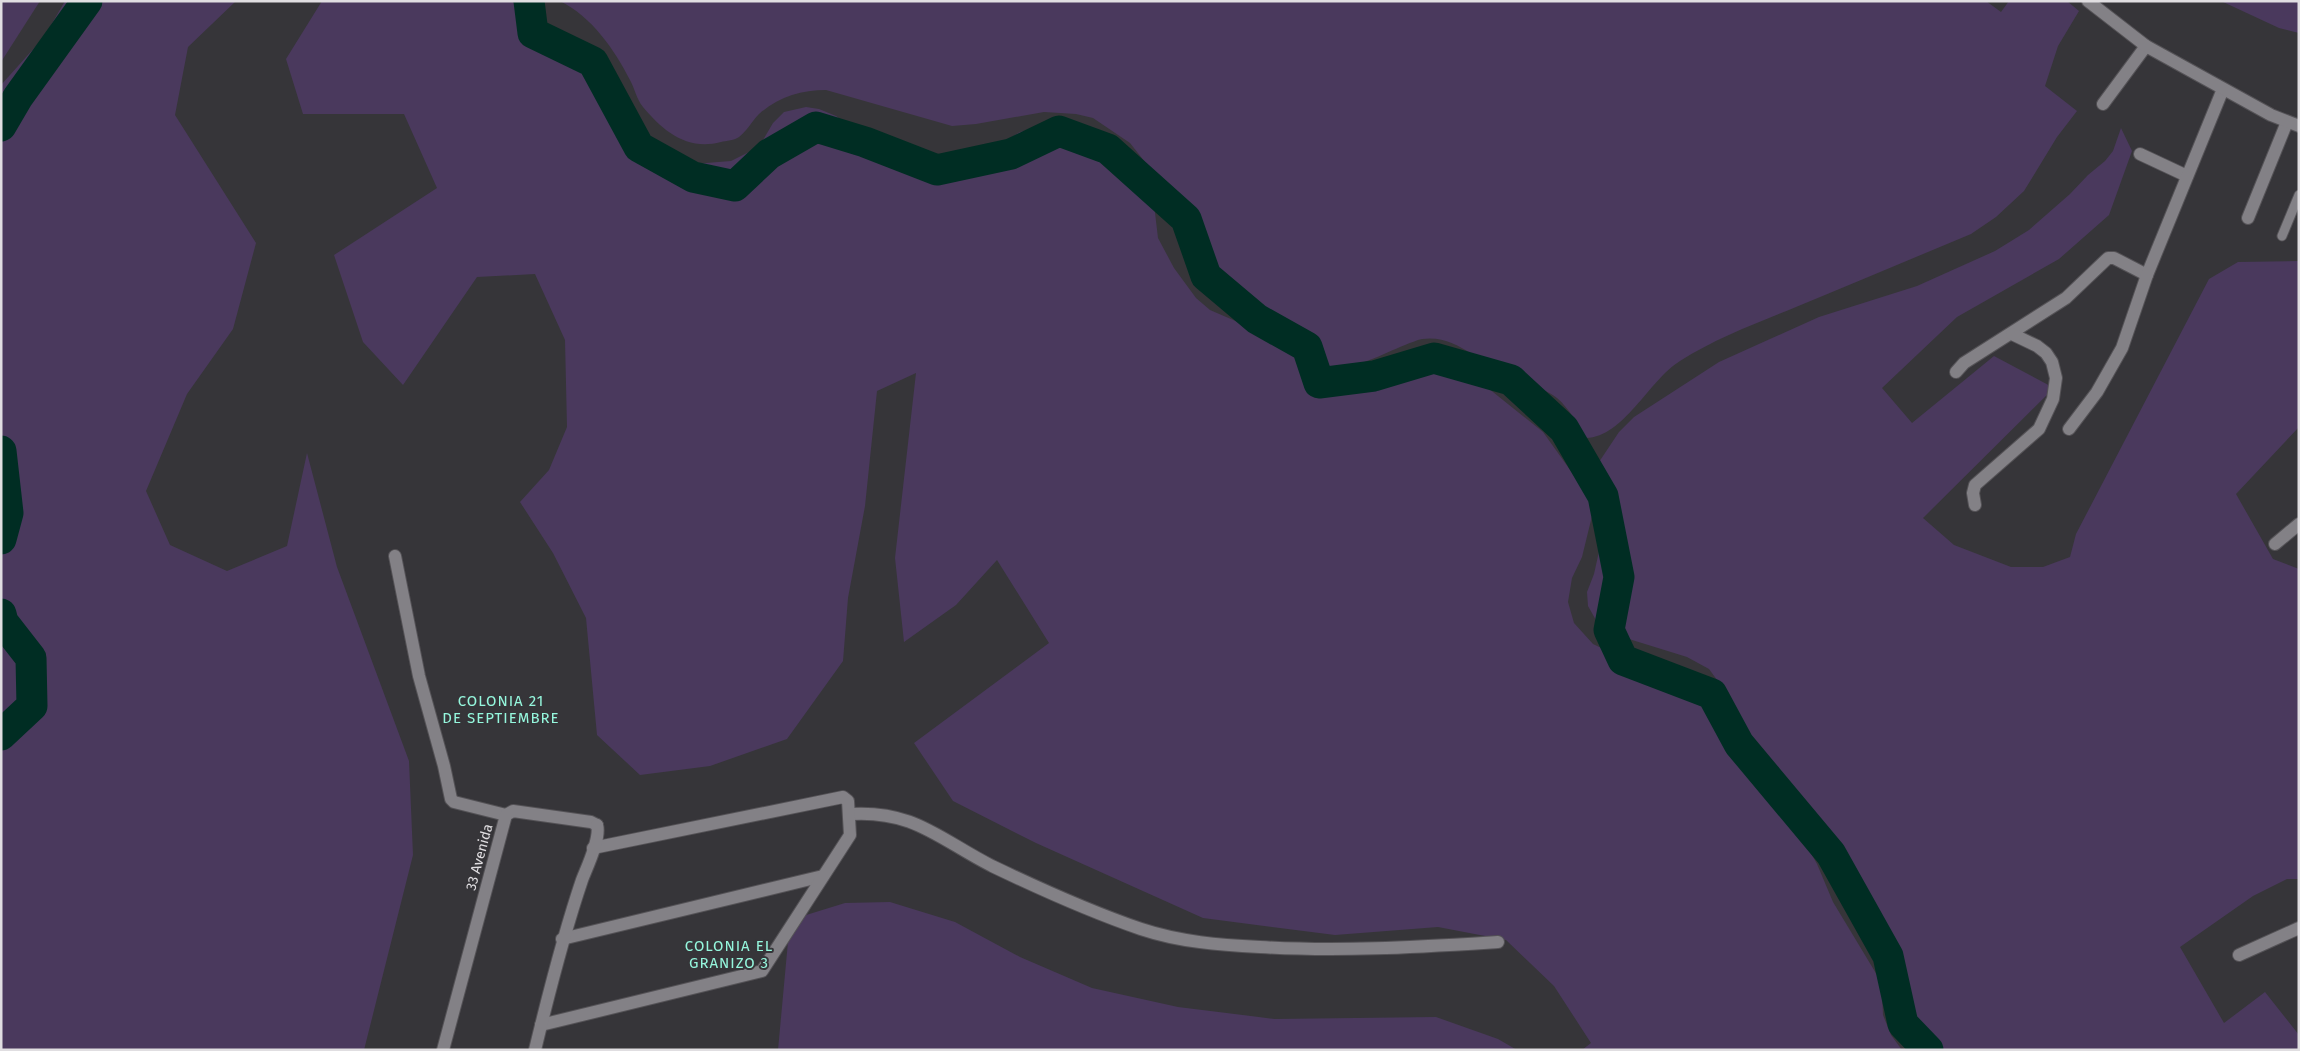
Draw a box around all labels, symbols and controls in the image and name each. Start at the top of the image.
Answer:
district label: COLONIA 21 DE SEPTIEMBRE [442,692,560,727]
street label: 33 Avenida [462,822,497,892]
district label: COLONIA EL GRANIZO 3 [685,937,773,972]

